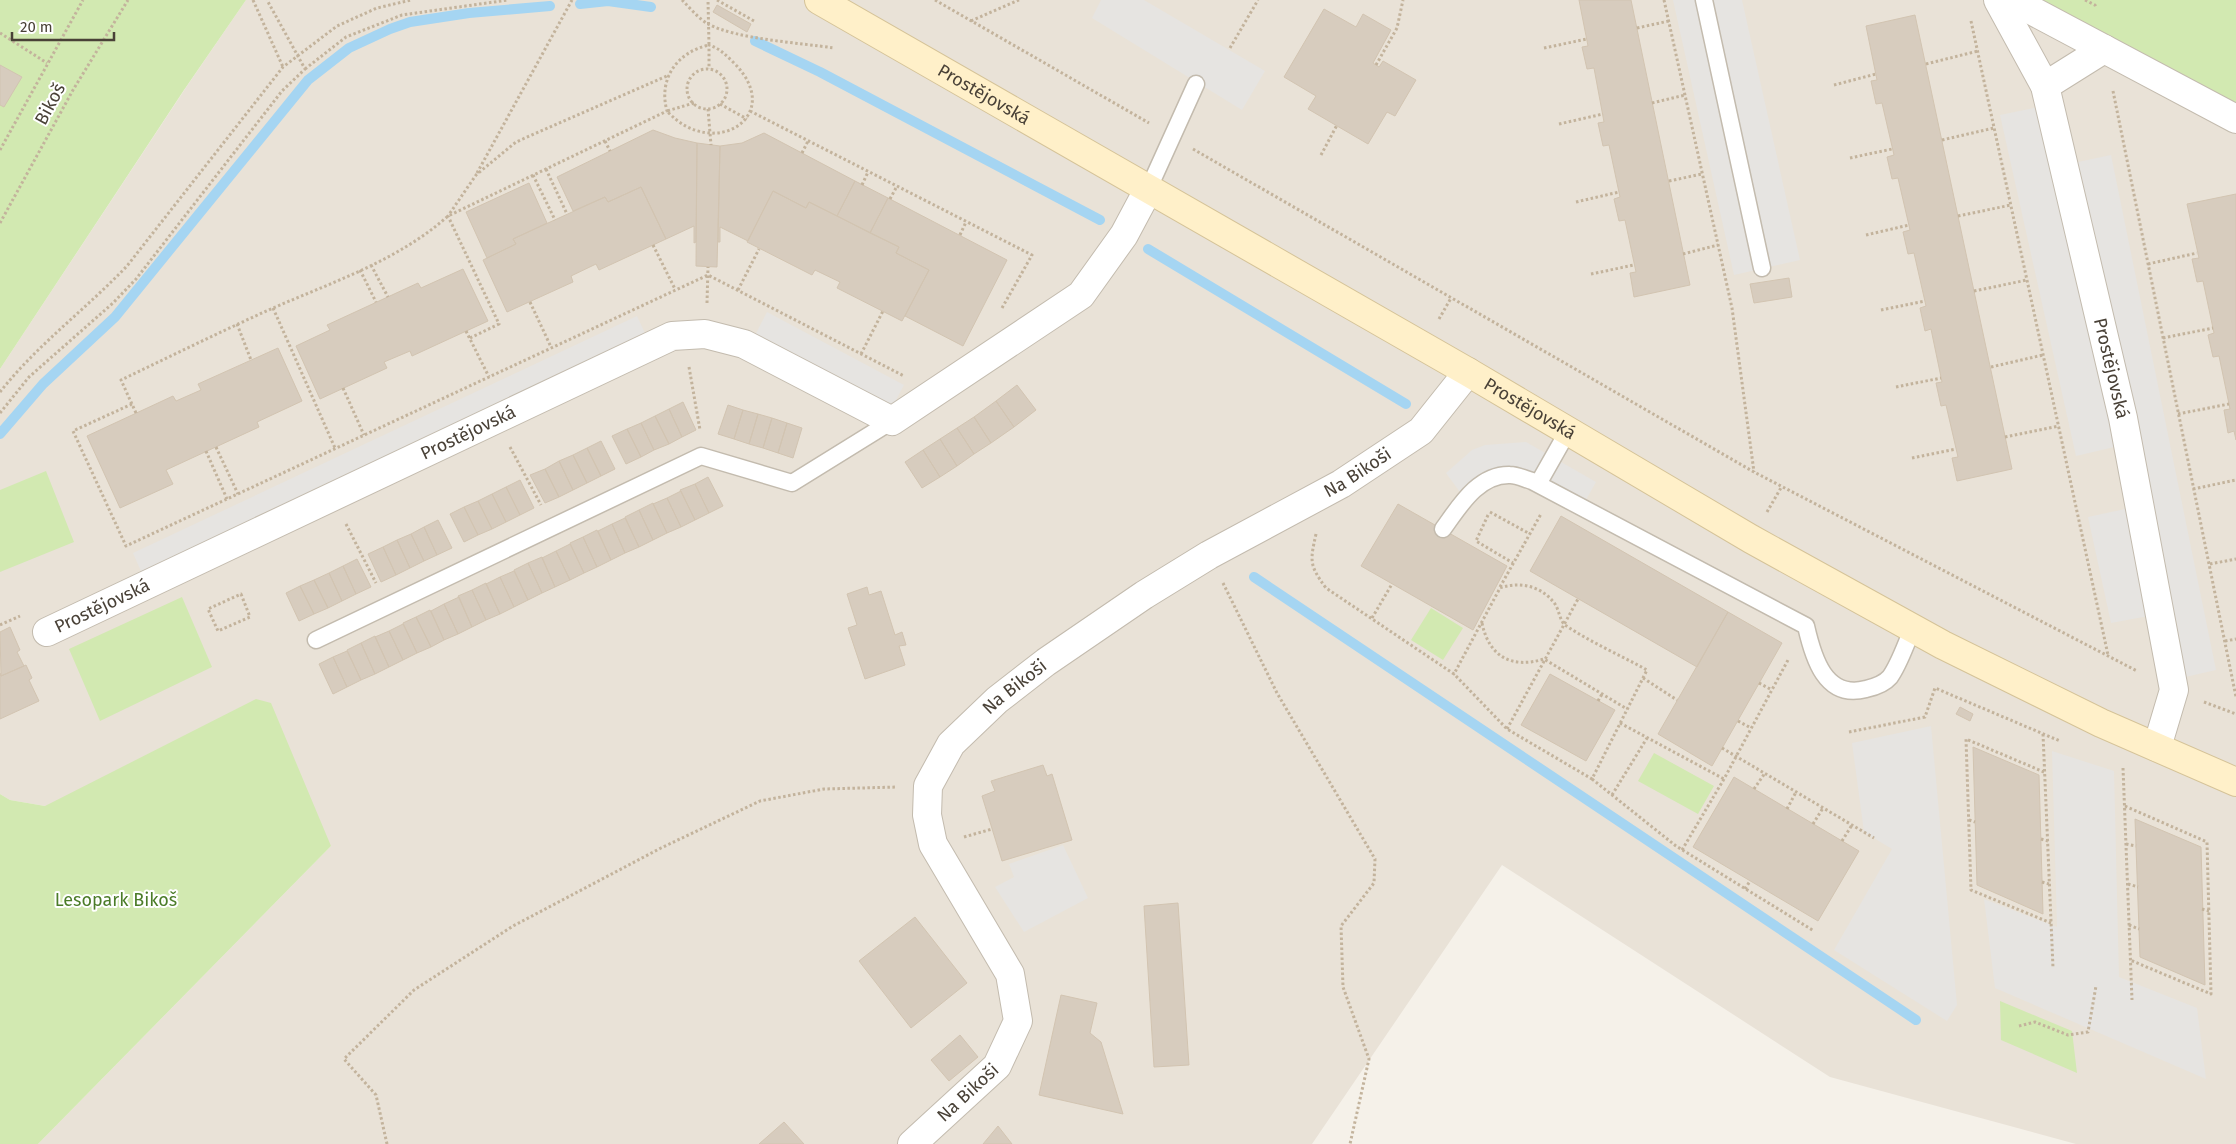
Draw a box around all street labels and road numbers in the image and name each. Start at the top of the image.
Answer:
street label: Prostějovská [934,59,1034,130]
street label: Bikoš [30,79,70,129]
street label: Prostějovská [2089,316,2134,421]
street label: Prostějovská [1480,373,1580,444]
street label: Prostějovská [417,401,519,465]
street label: Na Bikoši [1320,443,1396,502]
street label: Prostějovská [51,574,153,638]
street label: Na Bikoši [978,655,1051,719]
street label: Na Bikoši [933,1059,1003,1126]

